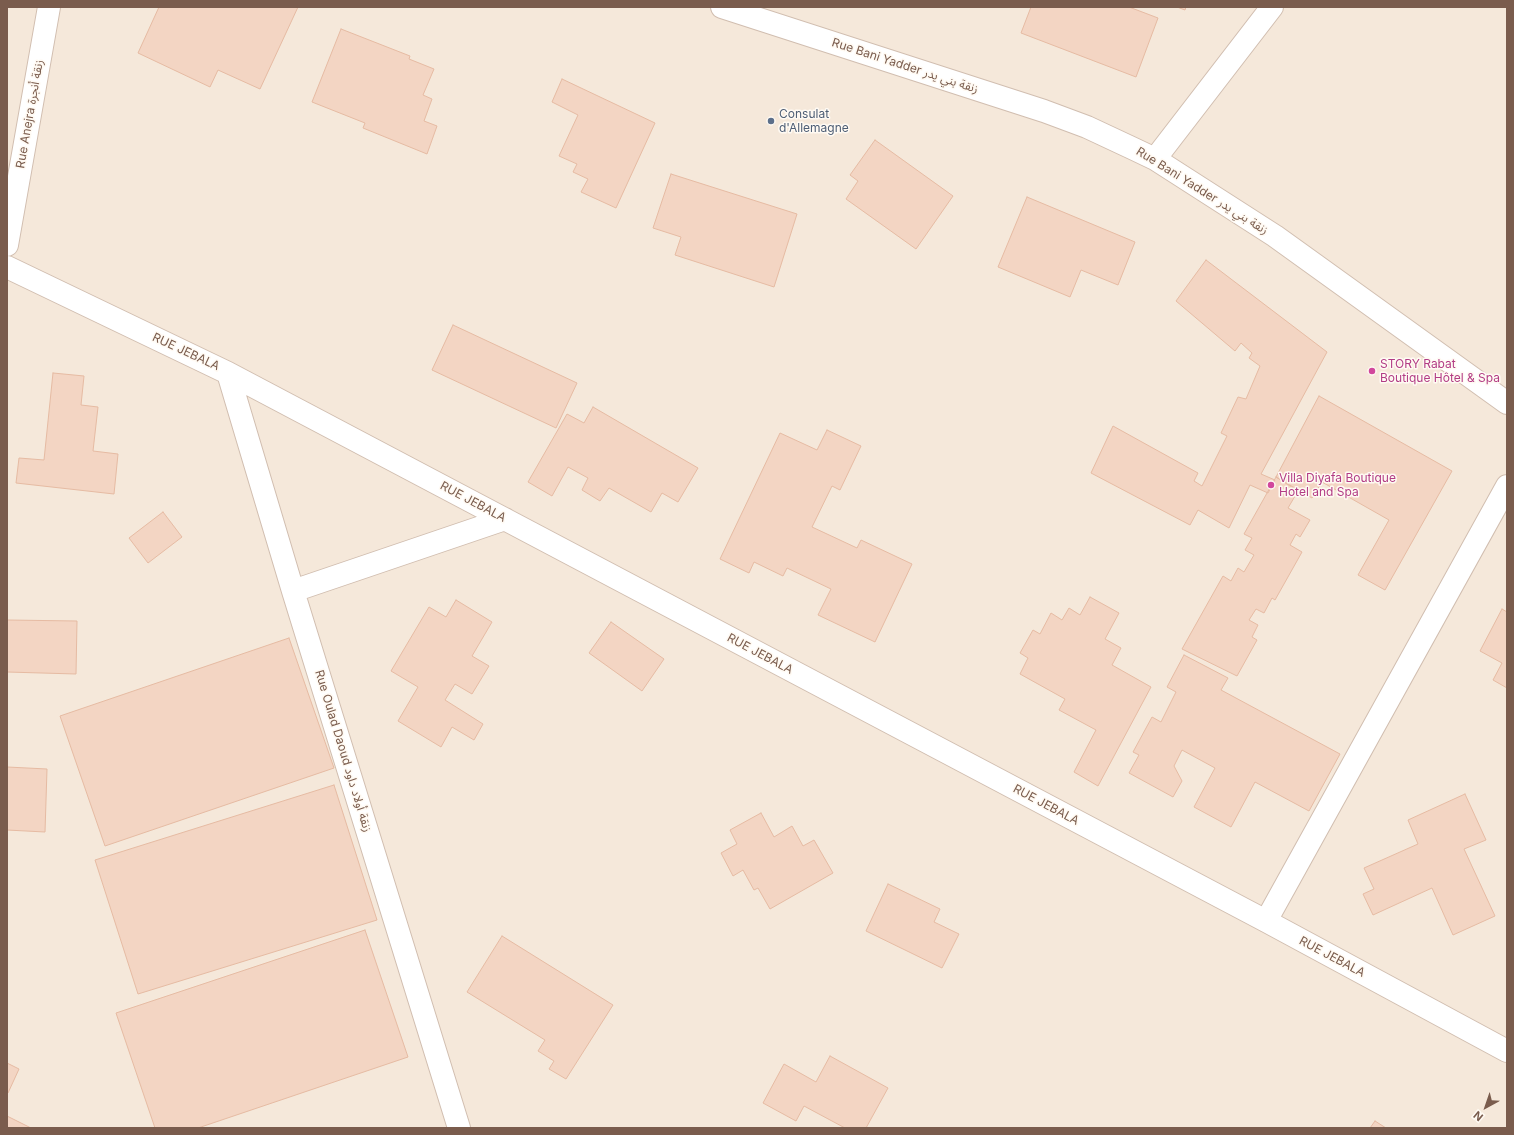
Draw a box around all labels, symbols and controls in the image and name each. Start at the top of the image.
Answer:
street label: Rue Bani Yadder زنقة بني يدر [830,35,980,97]
street label: Rue Anejra زنقة أنجرة [13,58,47,170]
place label: Consulat d'Allemagne [779,107,849,135]
marker: Consulat d'Allemagne [766,116,776,126]
street label: Rue Bani Yadder زنقة بني يدر [1133,144,1271,238]
street label: RUE JEBALA [150,330,222,374]
place label: STORY Rabat Boutique Hôtel & Spa [1380,357,1500,385]
marker: STORY Rabat Boutique Hôtel & Spa [1367,366,1377,376]
place label: Villa Diyafa Boutique Hotel and Spa [1279,471,1396,499]
street label: RUE JEBALA [438,479,508,525]
marker: Villa Diyafa Boutique Hotel and Spa [1266,480,1276,490]
street label: RUE JEBALA [725,631,795,677]
street label: Rue Oulad Daoud زنقة أولاد داود [311,668,375,834]
street label: RUE JEBALA [1011,782,1081,828]
street label: RUE JEBALA [1297,934,1367,980]
north arrow [1466,1087,1506,1127]
text: N [1471,1108,1486,1124]

